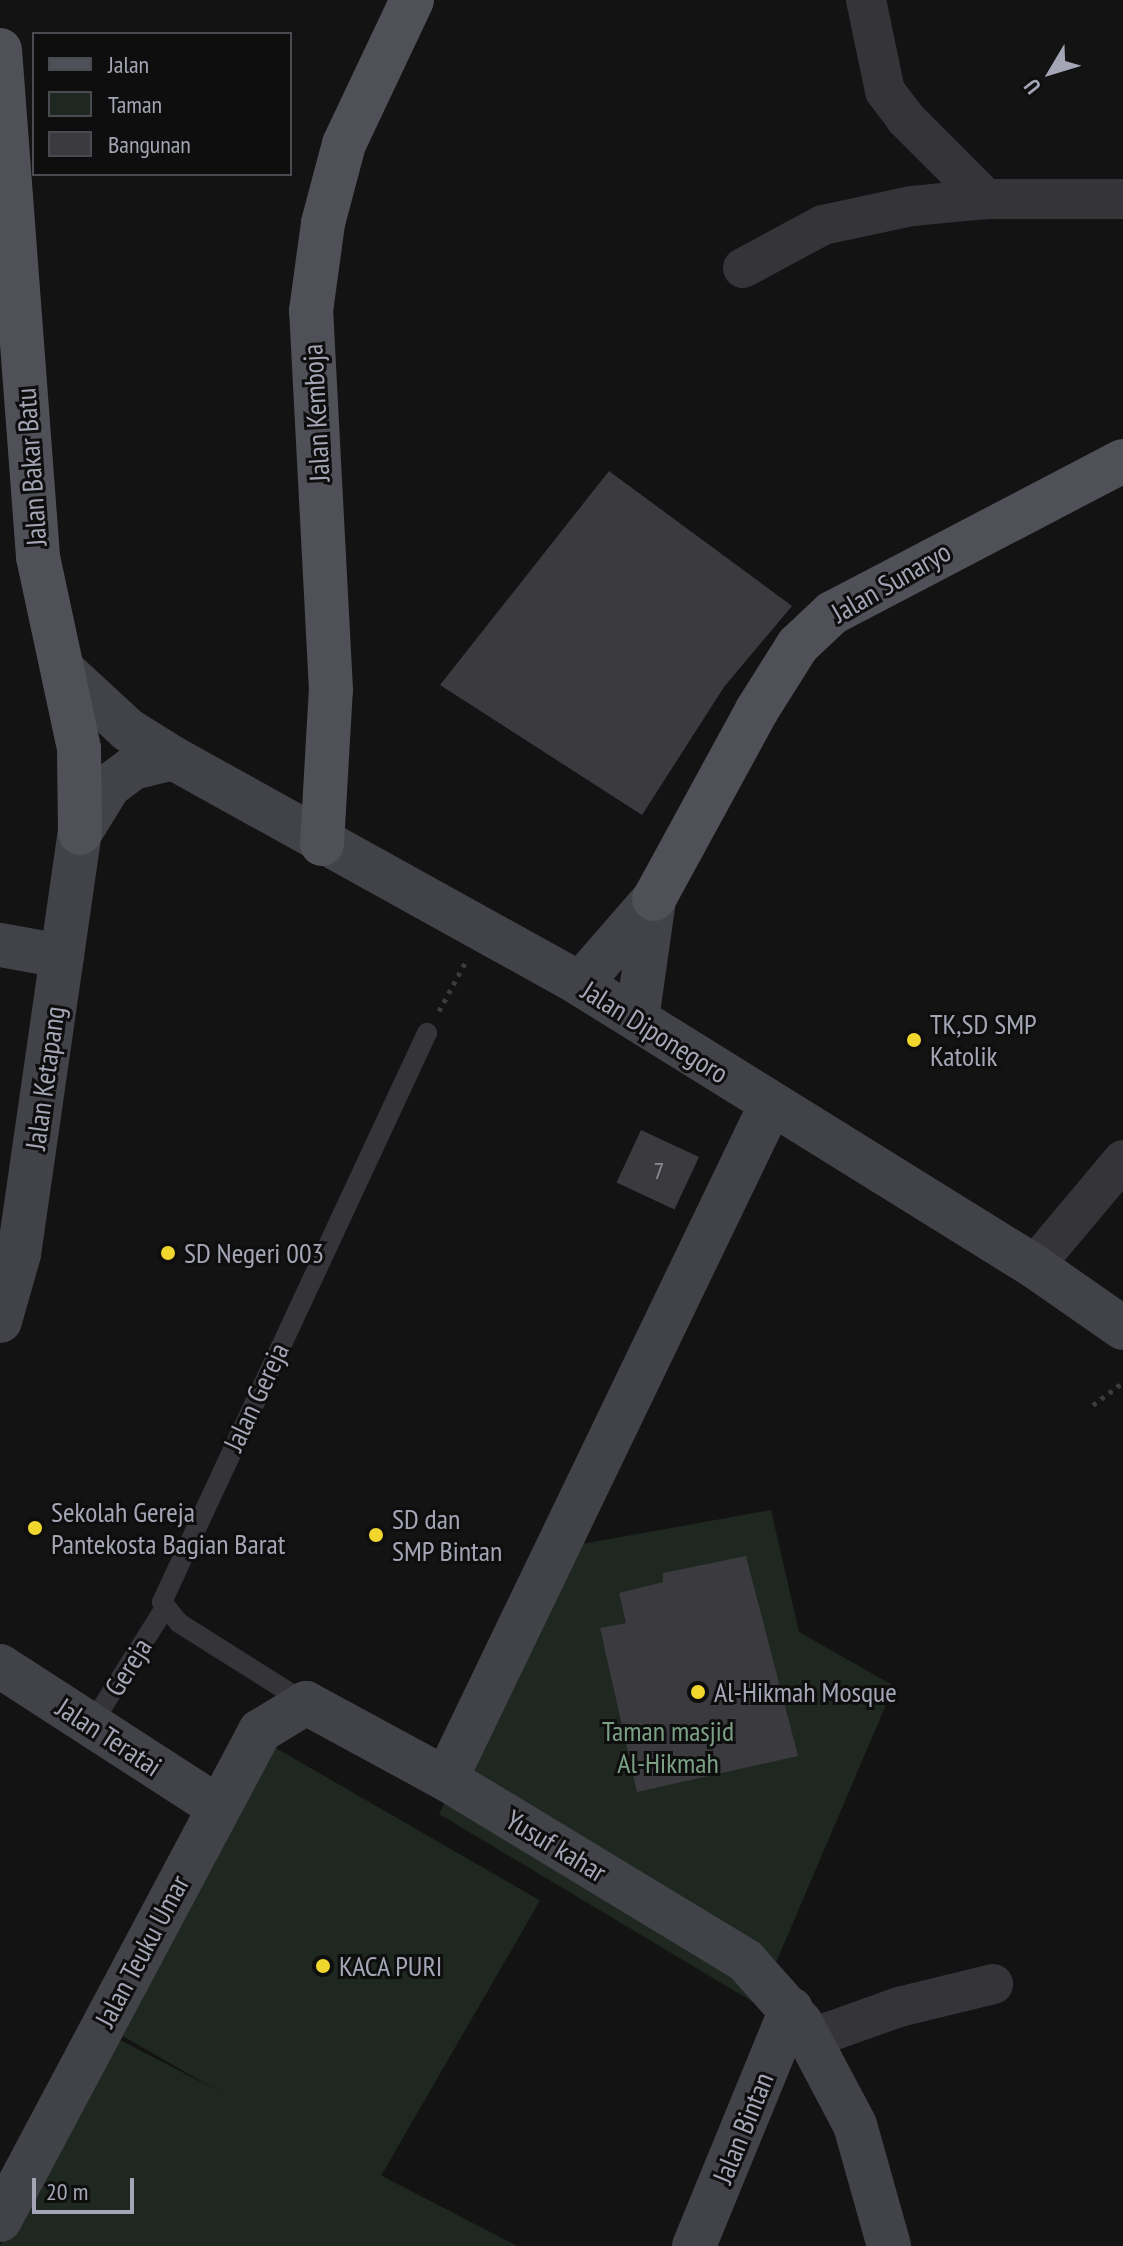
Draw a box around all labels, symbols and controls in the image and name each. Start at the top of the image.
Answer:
legend [32,32,292,176]
north arrow [1011,32,1091,112]
text: Jalan [108,49,149,80]
text: U [1018,74,1047,100]
text: Taman [108,89,162,120]
text: Bangunan [108,129,191,160]
street label: Jalan Kemboja [296,343,336,483]
street label: Jalan Bakar Batu [9,387,53,547]
street label: Jalan Sunaryo [826,534,956,630]
street label: Jalan Diponegoro [575,974,735,1090]
street label: Jalan Ketapang [18,1004,72,1152]
place label: TK,SD SMP Katolik [930,1007,1037,1073]
marker: TK,SD SMP Katolik [905,1031,923,1049]
house number: 7 [654,1157,664,1185]
place label: SD Negeri 003 [184,1236,324,1270]
marker: SD Negeri 003 [159,1244,177,1262]
street label: Jalan Gereja [216,1337,296,1457]
place label: Sekolah Gereja Pantekosta Bagian Barat [51,1495,285,1561]
place label: SD dan SMP Bintan [392,1502,503,1568]
marker: Sekolah Gereja Pantekosta Bagian Barat [26,1519,44,1537]
marker: SD dan SMP Bintan [367,1526,385,1544]
street label: Gereja [97,1632,159,1702]
place label: Al-Hikmah Mosque [714,1675,897,1709]
marker: Al-Hikmah Mosque [689,1683,707,1701]
street label: Jalan Teratai [50,1691,168,1783]
park label: Taman masjid Al-Hikmah [602,1714,734,1780]
street label: Yusuf kahar [500,1803,612,1889]
street label: Jalan Teuku Umar [88,1869,196,2033]
place label: KACA PURI [339,1949,443,1983]
marker: KACA PURI [314,1957,332,1975]
street label: Jalan Bintan [706,2068,780,2188]
scale bar [36,2162,138,2212]
text: 20 m [46,2176,88,2207]

